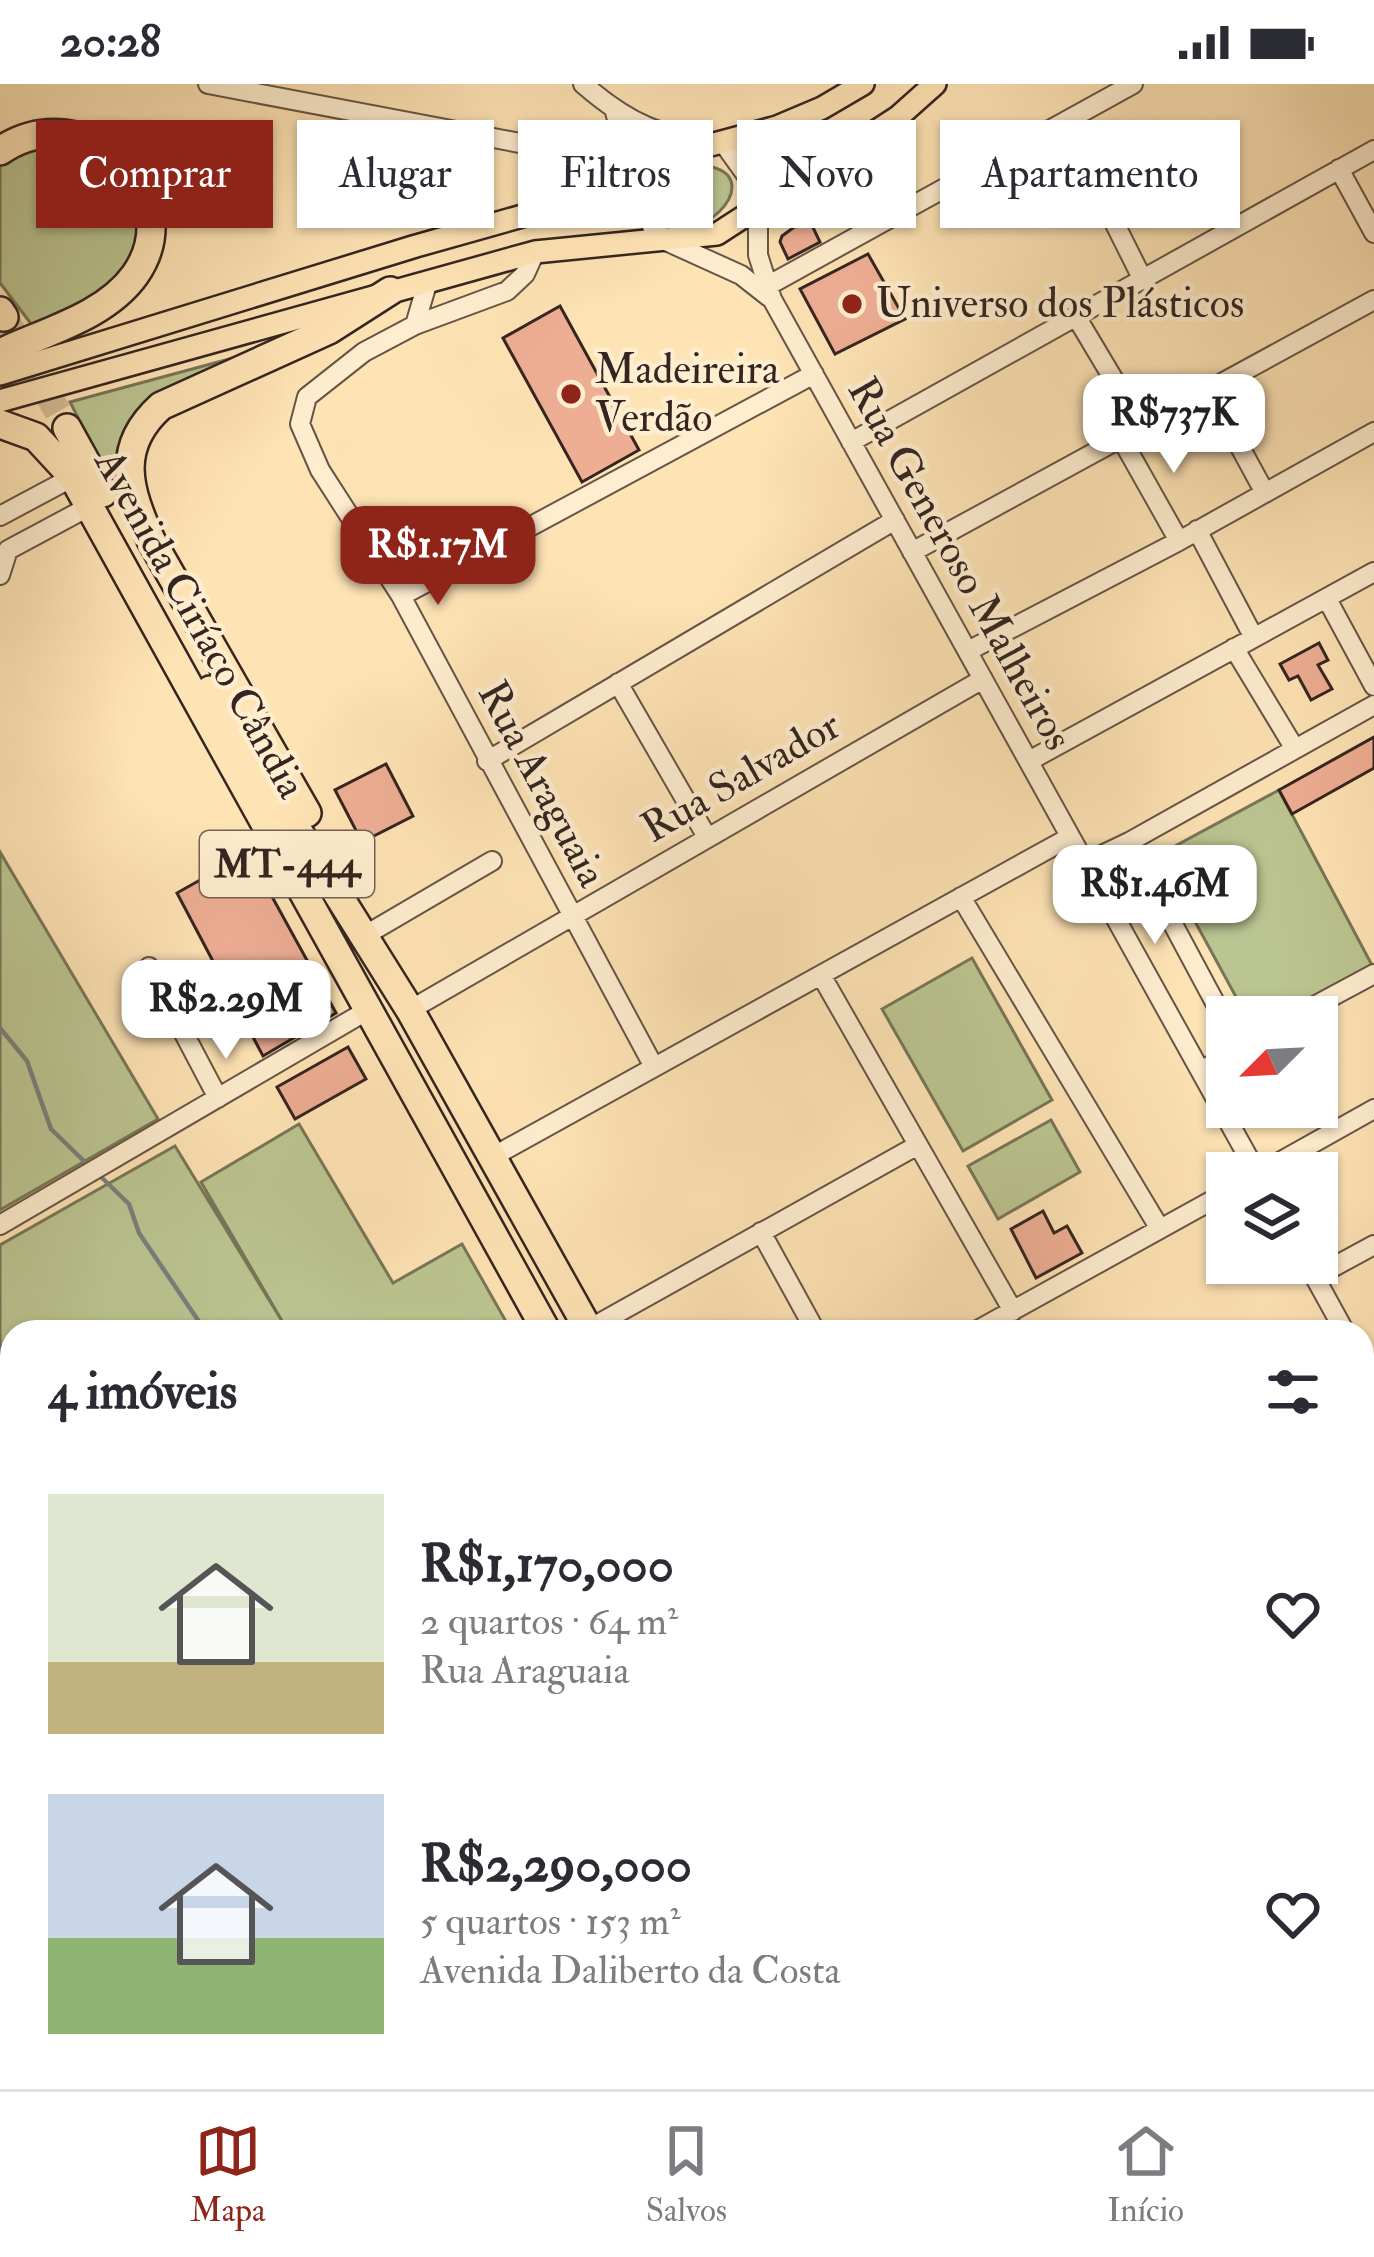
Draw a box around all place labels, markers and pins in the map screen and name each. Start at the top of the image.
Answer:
place label: Universo dos Plásticos [876,278,1244,330]
marker: Universo dos Plásticos [839,291,865,317]
place label: Madeireira Verdão [595,344,780,444]
pin: R$737K [1076,374,1272,476]
marker: Madeireira Verdão [558,381,584,407]
pin: R$1.17M [327,506,549,608]
pin: R$1.46M [1044,845,1266,947]
pin: R$2.29M [115,960,337,1062]

